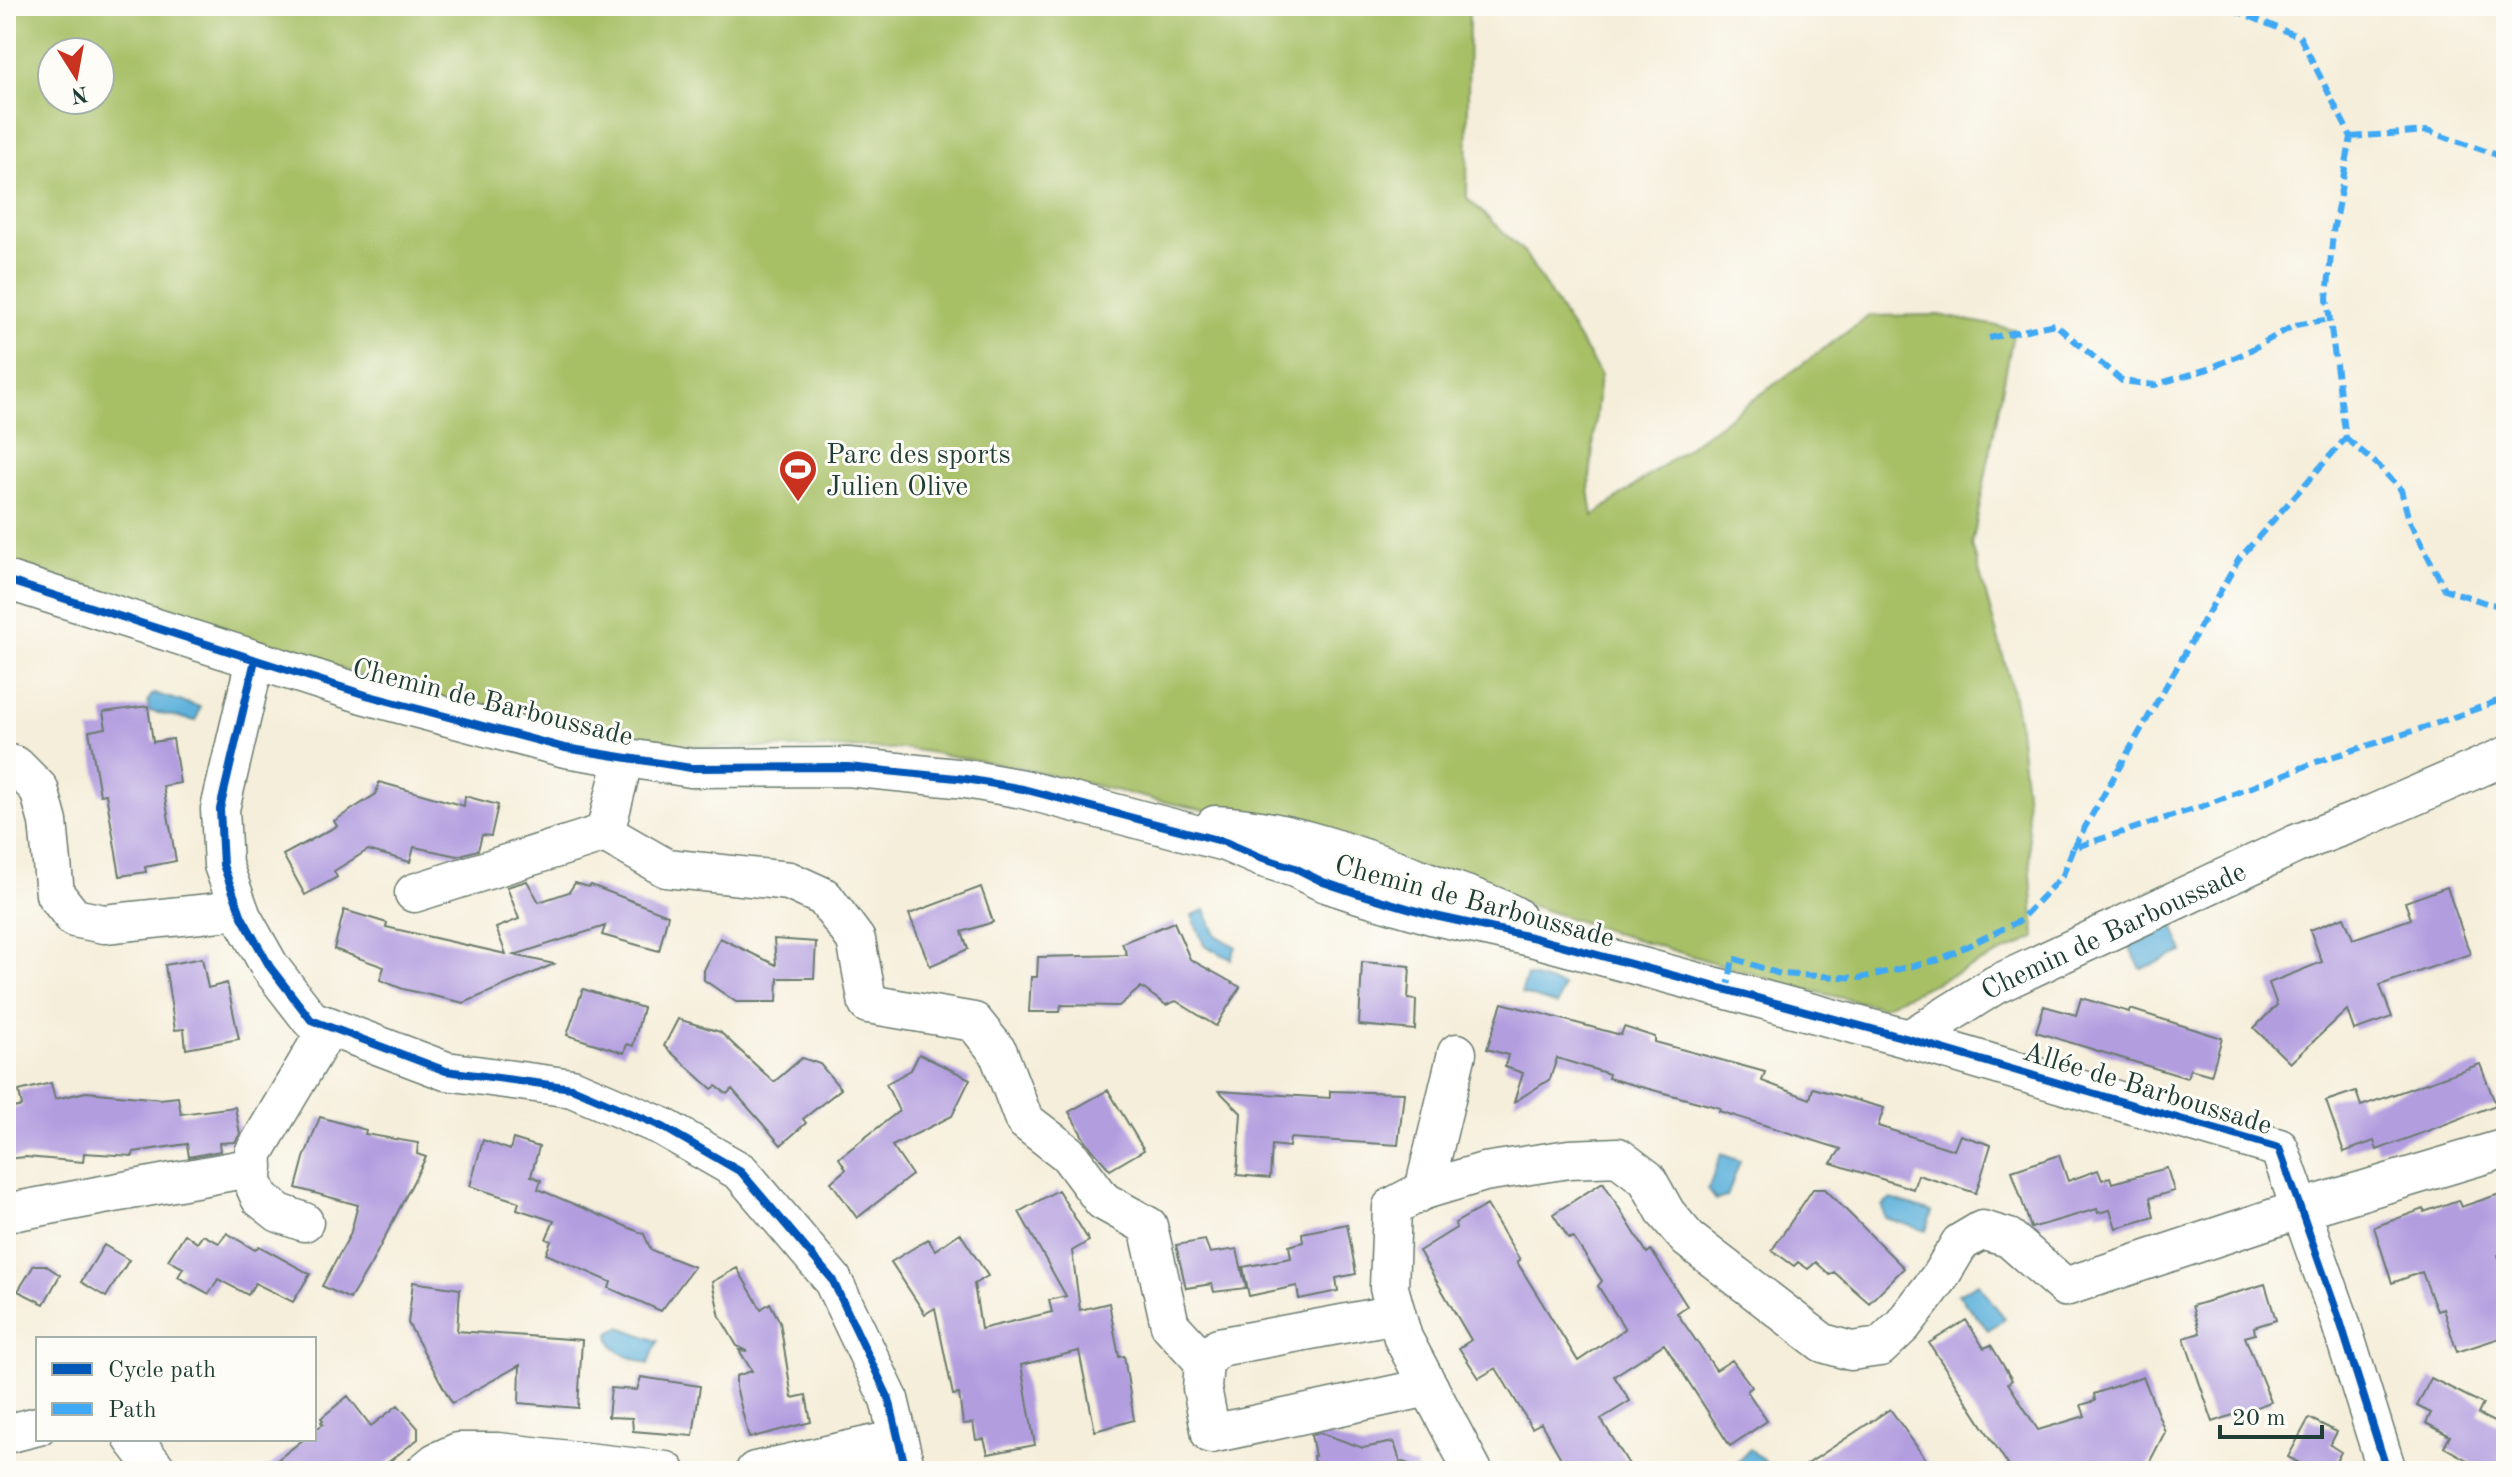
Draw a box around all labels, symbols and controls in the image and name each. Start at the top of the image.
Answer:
north arrow [36,36,116,116]
text: N [69,81,90,106]
place label: Parc des sports Julien Olive [826,442,1011,502]
sports icon: Parc des sports Julien Olive [777,448,819,503]
street label: Chemin de Barboussade [349,655,636,752]
street label: Chemin de Barboussade [1331,852,1617,954]
street label: Chemin de Barboussade [1977,859,2251,1007]
street label: Allée de Barboussade [2019,1039,2275,1141]
legend [36,1337,316,1441]
text: Cycle path [108,1359,216,1383]
scale bar [2220,1389,2322,1439]
text: Path [108,1399,157,1423]
text: 20 m [2232,1407,2286,1431]

